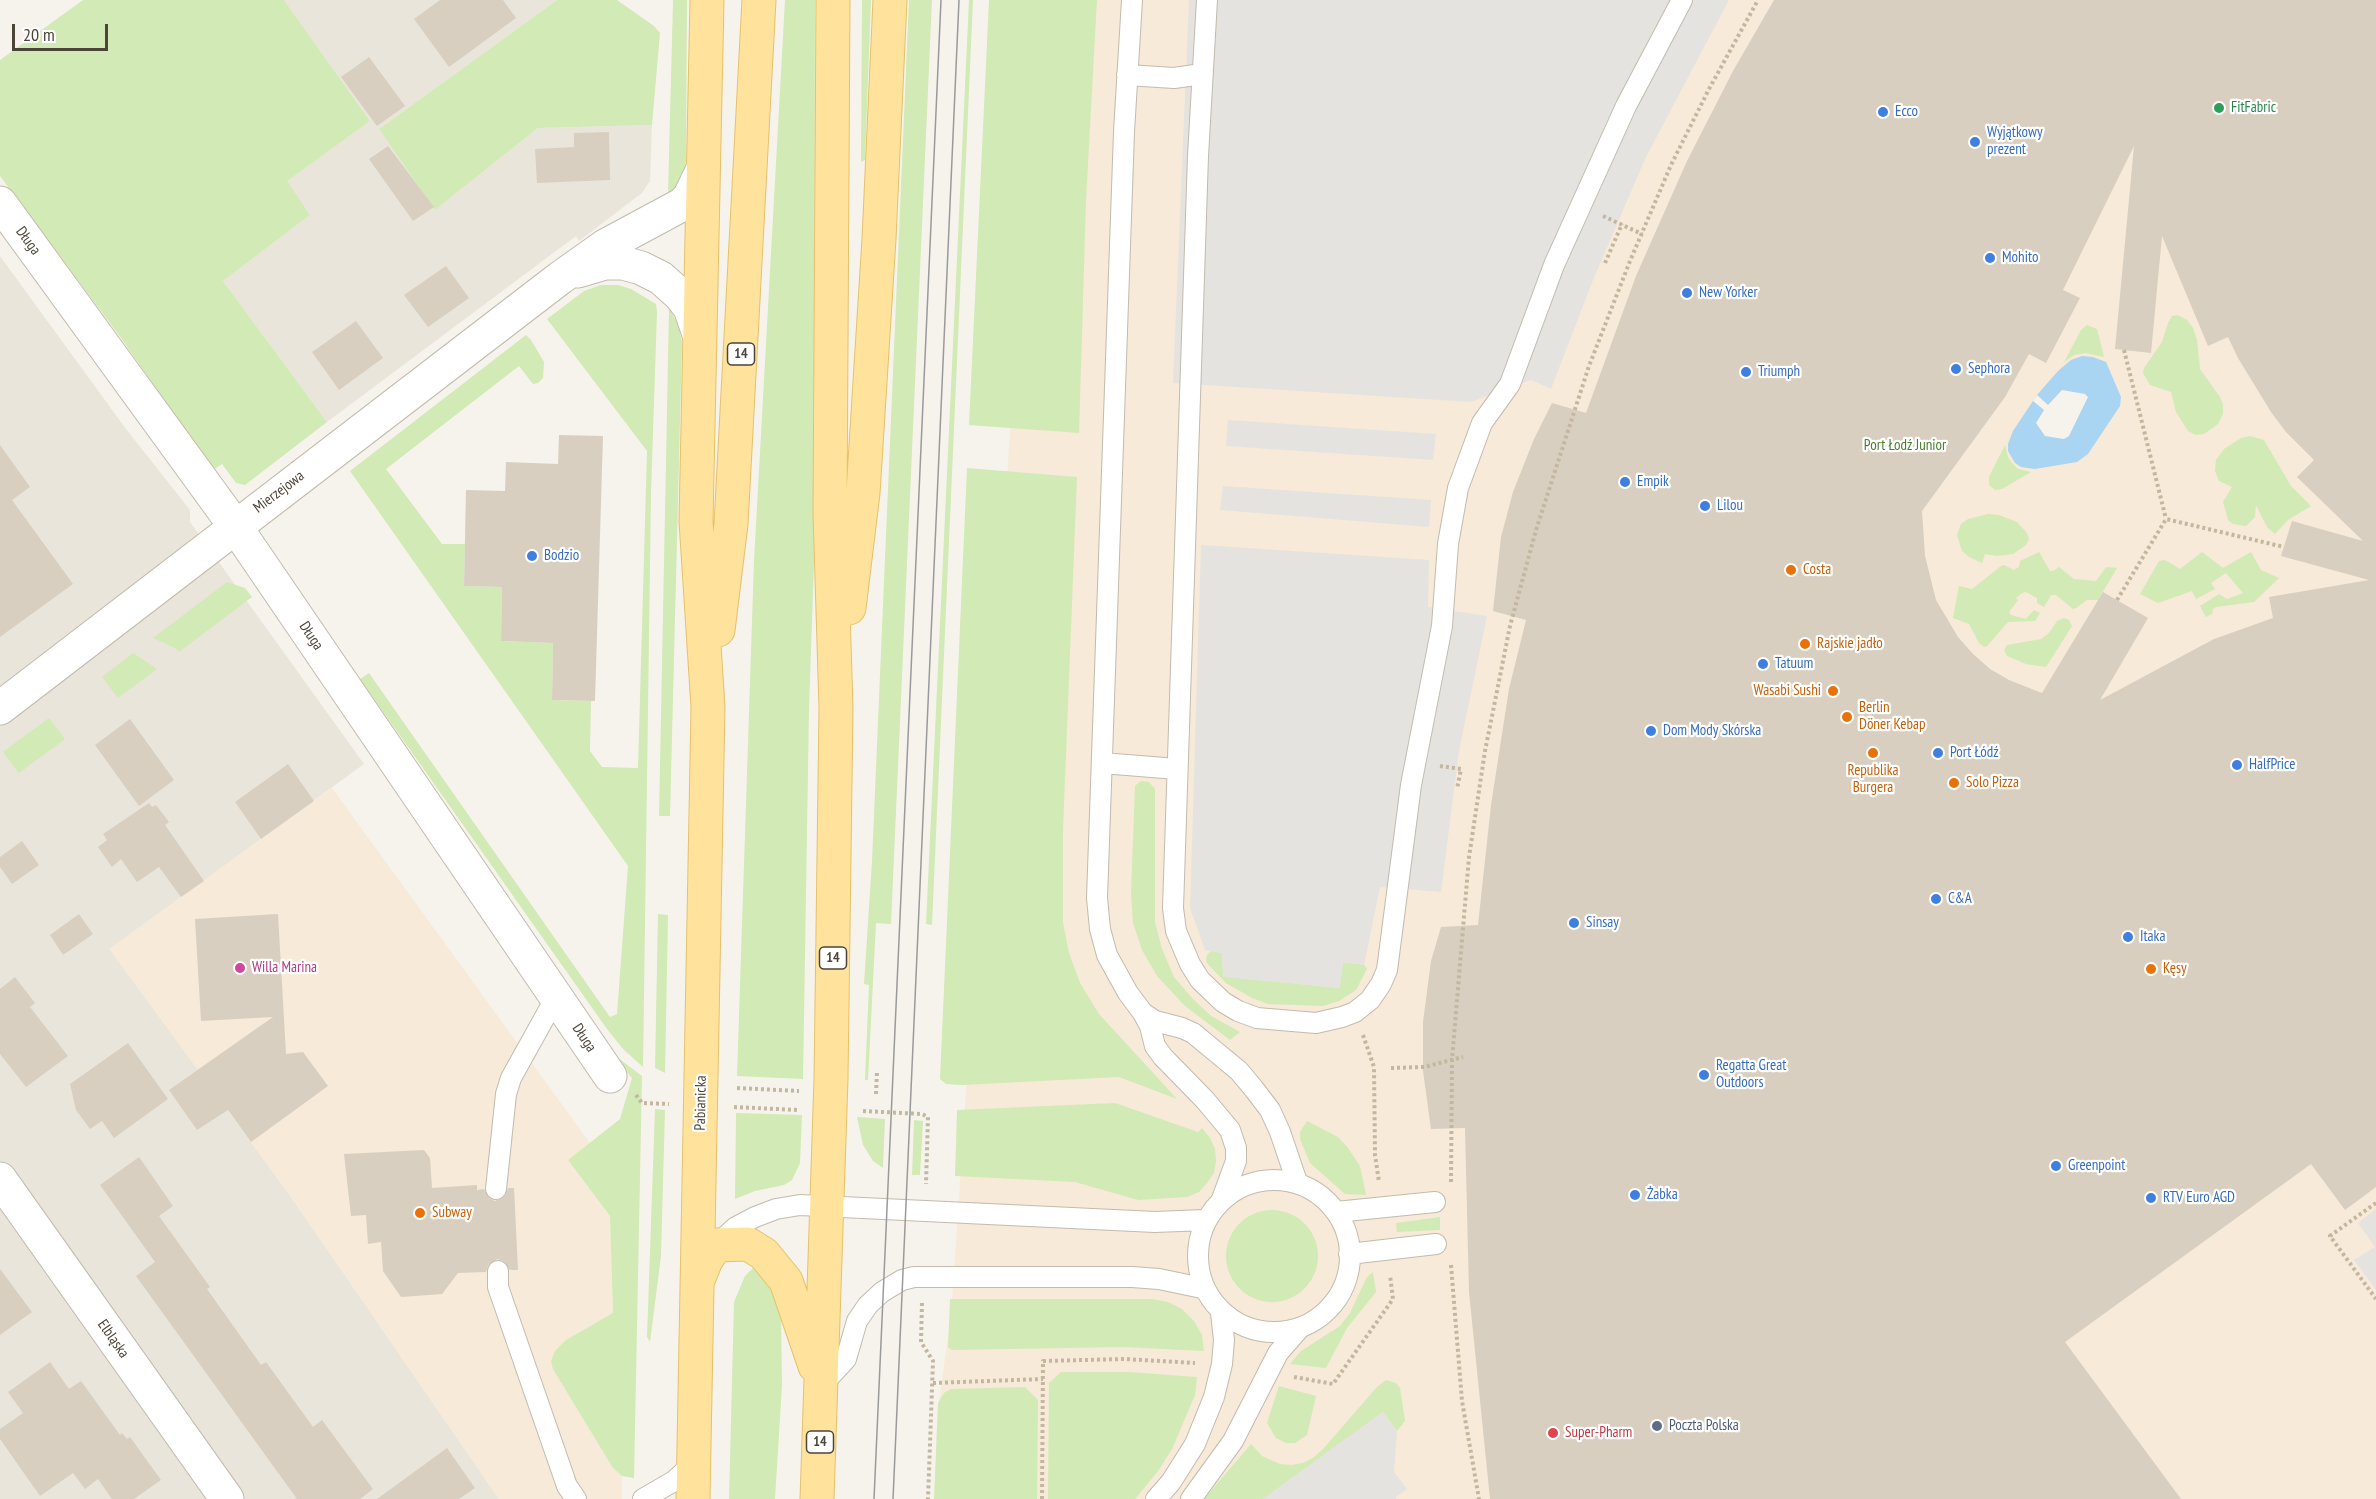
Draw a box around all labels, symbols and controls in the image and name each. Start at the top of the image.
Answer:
scale bar [15,12,111,50]
text: 20 m [23,23,55,46]
place label: FitFabric [2231,99,2276,117]
marker: FitFabric [2212,101,2226,115]
place label: Ecco [1895,103,1918,121]
marker: Ecco [1876,105,1890,119]
place label: Wyjątkowy prezent [1987,124,2043,159]
marker: Wyjątkowy prezent [1968,135,1982,149]
street label: Długa [12,223,44,259]
place label: Mohito [2002,249,2038,267]
marker: Mohito [1983,251,1997,265]
place label: New Yorker [1699,284,1757,302]
marker: New Yorker [1680,286,1694,300]
road number: 14 [728,343,754,365]
place label: Sephora [1968,360,2010,378]
marker: Sephora [1949,362,1963,376]
place label: Triumph [1758,363,1800,381]
marker: Triumph [1739,365,1753,379]
park label: Port Łodź Junior [1864,437,1946,455]
street label: Mierzejowa [250,467,308,517]
place label: Empik [1637,473,1669,491]
marker: Empik [1618,475,1632,489]
place label: Lilou [1717,497,1743,515]
marker: Lilou [1698,499,1712,513]
place label: Bodzio [544,547,579,565]
marker: Bodzio [525,549,539,563]
place label: Costa [1803,561,1831,579]
marker: Costa [1784,563,1798,577]
street label: Długa [295,618,327,654]
place label: Rajskie jadło [1817,635,1883,653]
marker: Rajskie jadło [1798,637,1812,651]
place label: Tatuum [1775,655,1813,673]
marker: Tatuum [1756,657,1770,671]
place label: Wasabi Sushi [1754,682,1821,700]
marker: Wasabi Sushi [1826,684,1840,698]
place label: Berlin Döner Kebap [1859,699,1925,734]
marker: Berlin Döner Kebap [1840,710,1854,724]
place label: Dom Mody Skórska [1663,722,1761,740]
marker: Dom Mody Skórska [1644,724,1658,738]
place label: Port Łódź [1950,744,1999,762]
marker: Republika Burgera [1866,746,1880,760]
marker: Port Łódź [1931,746,1945,760]
place label: HalfPrice [2249,756,2295,774]
marker: HalfPrice [2230,758,2244,772]
place label: Republika Burgera [1848,762,1898,797]
place label: Solo Pizza [1966,774,2019,792]
marker: Solo Pizza [1947,776,1961,790]
place label: C&A [1948,890,1972,908]
marker: C&A [1929,892,1943,906]
place label: Sinsay [1586,914,1619,932]
marker: Sinsay [1567,916,1581,930]
place label: Itaka [2140,928,2165,946]
marker: Itaka [2121,930,2135,944]
road number: 14 [820,947,846,969]
place label: Willa Marina [252,959,317,977]
place label: Kęsy [2163,960,2187,978]
marker: Willa Marina [233,961,247,975]
marker: Kęsy [2144,962,2158,976]
street label: Długa [568,1020,600,1056]
place label: Regatta Great Outdoors [1716,1057,1786,1092]
marker: Regatta Great Outdoors [1697,1068,1711,1082]
street label: Pabianicka [692,1075,710,1131]
place label: Greenpoint [2068,1157,2125,1175]
marker: Greenpoint [2049,1159,2063,1173]
place label: Żabka [1647,1186,1678,1204]
marker: Żabka [1628,1188,1642,1202]
place label: RTV Euro AGD [2163,1189,2235,1207]
marker: RTV Euro AGD [2144,1191,2158,1205]
place label: Subway [432,1204,472,1222]
marker: Subway [413,1206,427,1220]
street label: Elbląska [93,1316,133,1362]
place label: Poczta Polska [1669,1417,1739,1435]
marker: Poczta Polska [1650,1419,1664,1433]
place label: Super-Pharm [1565,1424,1632,1442]
marker: Super-Pharm [1546,1426,1560,1440]
road number: 14 [806,1431,834,1453]

